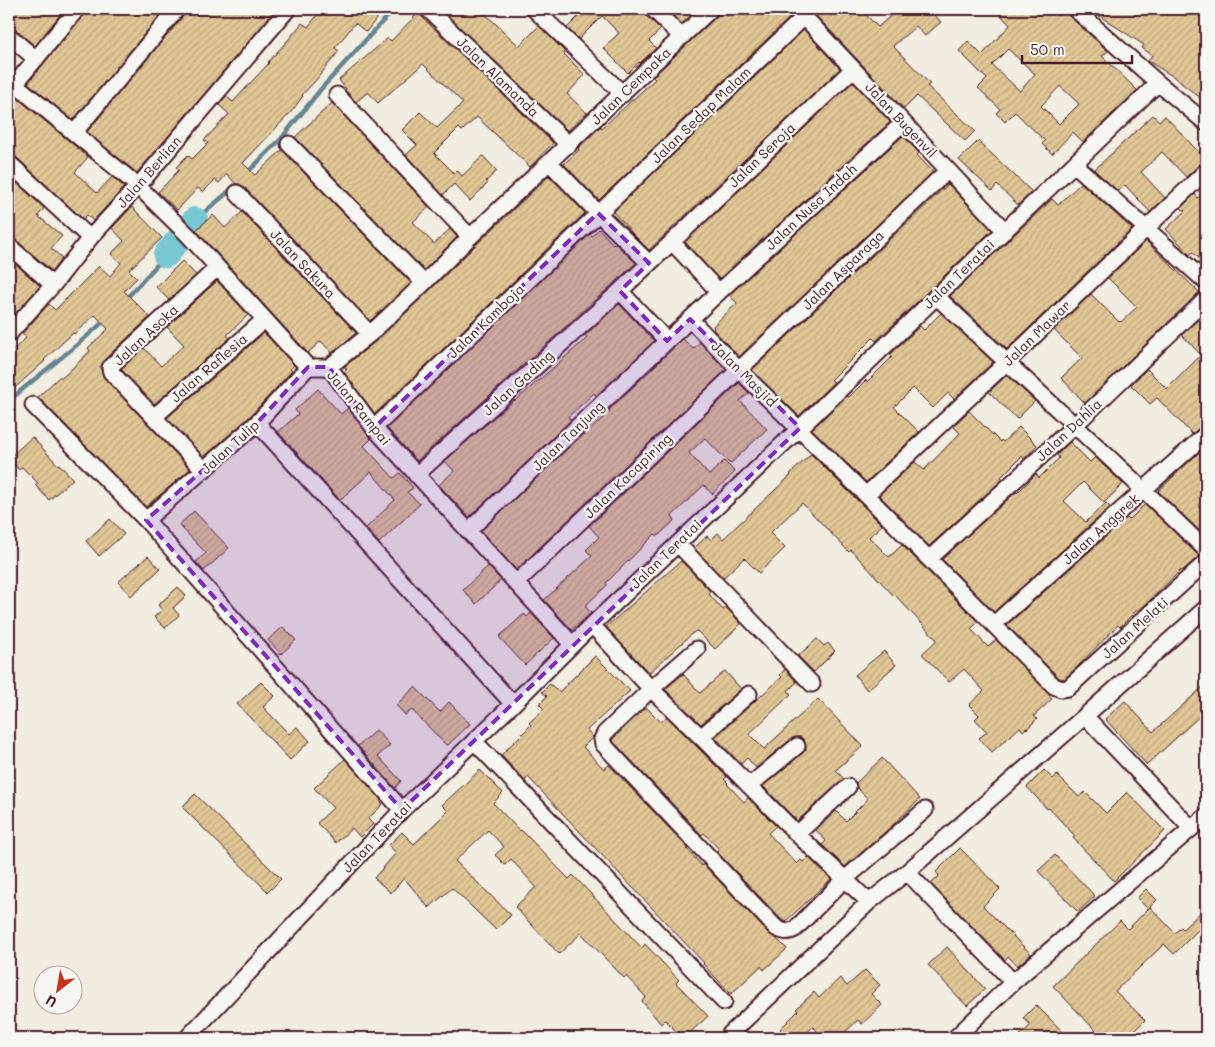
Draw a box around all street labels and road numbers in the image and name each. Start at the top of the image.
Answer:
street label: Jalan Alamanda [453,32,544,121]
street label: Jalan Cempaka [587,43,675,129]
street label: Jalan Sedap Malam [647,62,755,167]
street label: Jalan Bugenvil [861,78,941,162]
street label: Jalan Seroja [724,118,799,191]
street label: Jalan Berlian [112,132,185,212]
street label: Jalan Nusa Indah [761,159,860,254]
street label: Jalan Sakura [266,225,340,302]
street label: Jalan Asparaga [797,226,888,314]
street label: Jalan Teratai [919,235,998,313]
street label: Jalan Kamboja [443,279,528,362]
street label: Jalan Mawar [999,295,1075,370]
street label: Jalan Asoka [109,300,182,369]
street label: Jalan Raflesia [166,329,251,406]
street label: Jalan Masjid [707,337,781,411]
street label: Jalan Gading [478,346,557,419]
street label: Jalan Rampai [323,366,396,449]
street label: Jalan Dahlia [1032,394,1106,465]
street label: Jalan Tanjung [527,396,608,475]
street label: Jalan Tulip [196,415,263,478]
street label: Jalan Kacapiring [580,429,676,522]
street label: Jalan Anggrek [1058,489,1143,568]
street label: Jalan Teratai [626,515,705,593]
street label: Jalan Melati [1097,593,1172,663]
street label: Jalan Teratai [338,797,416,876]

